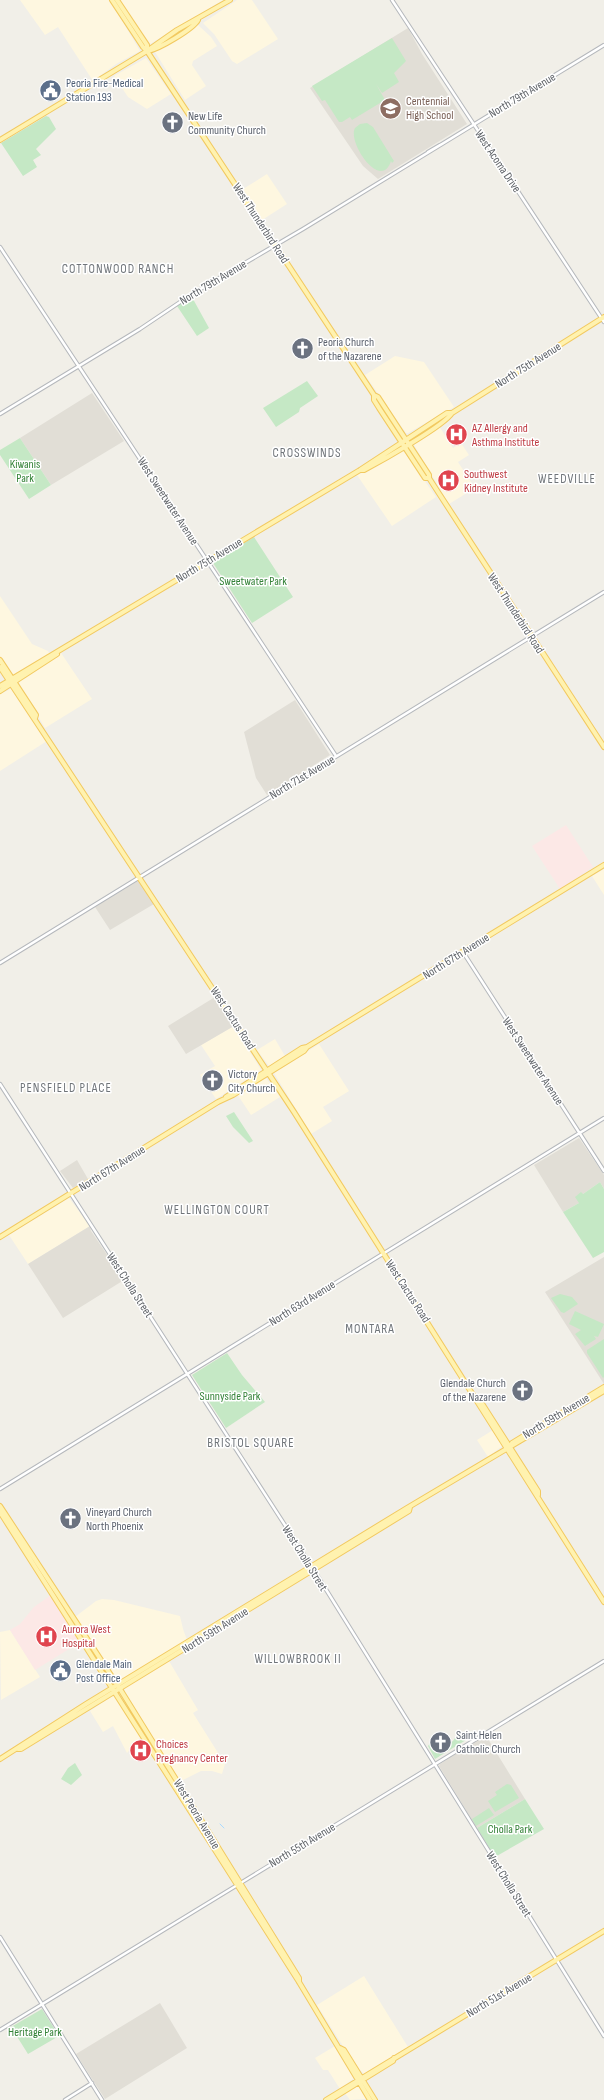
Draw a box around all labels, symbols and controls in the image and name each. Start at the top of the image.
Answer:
street label: North 79th Avenue [486,69,559,121]
place label: Peoria Fire-Medical Station 193 [66,76,143,105]
public building icon: Peoria Fire-Medical Station 193 [38,77,64,103]
place label: Centennial High School [406,94,453,123]
school or university icon: Centennial High School [377,95,403,121]
place label: New Life Community Church [188,109,266,138]
church icon: New Life Community Church [160,110,186,136]
street label: West Acoma Drive [471,127,524,196]
street label: West Thunderbird Road [229,180,292,266]
street label: North 79th Avenue [177,256,250,308]
district label: COTTONWOOD RANCH [62,261,174,277]
place label: Peoria Church of the Nazarene [318,335,382,364]
church icon: Peoria Church of the Nazarene [290,336,316,362]
street label: North 75th Avenue [492,339,564,392]
place label: AZ Allergy and Asthma Institute [471,421,540,450]
hospital icon: AZ Allergy and Asthma Institute [443,422,469,448]
district label: CROSSWINDS [272,445,342,461]
street label: West Sweetwater Avenue [134,455,202,548]
park label: Kiwanis Park [10,457,40,486]
place label: Southwest Kidney Institute [464,467,528,496]
hospital icon: Southwest Kidney Institute [436,468,462,494]
district label: WEEDVILLE [538,471,596,487]
street label: North 75th Avenue [173,535,245,586]
street label: West Thunderbird Road [484,570,547,656]
park label: Sweetwater Park [219,574,287,589]
street label: North 71st Avenue [267,752,338,803]
street label: North 67th Avenue [420,930,492,983]
street label: West Cactus Road [207,984,259,1053]
street label: West Sweetwater Avenue [499,1015,567,1108]
place label: Victory City Church [228,1067,275,1096]
church icon: Victory City Church [199,1068,225,1094]
district label: PENSFIELD PLACE [20,1080,112,1096]
street label: North 67th Avenue [76,1142,148,1195]
district label: WELLINGTON COURT [164,1202,270,1218]
street label: West Cholla Street [103,1250,156,1321]
street label: West Cactus Road [382,1257,434,1326]
street label: North 63rd Avenue [266,1277,338,1330]
district label: MONTARA [345,1321,395,1337]
place label: Glendale Church of the Nazarene [440,1376,506,1405]
church icon: Glendale Church of the Nazarene [509,1377,535,1403]
park label: Sunnyside Park [200,1389,261,1404]
street label: North 59th Avenue [520,1390,593,1442]
district label: BRISTOL SQUARE [207,1435,295,1451]
place label: Vineyard Church North Phoenix [86,1505,152,1534]
church icon: Vineyard Church North Phoenix [58,1506,84,1532]
street label: West Cholla Street [278,1523,331,1594]
street label: North 59th Avenue [179,1604,251,1657]
place label: Aurora West Hospital [61,1622,111,1651]
hospital icon: Aurora West Hospital [33,1623,59,1649]
district label: WILLOWBROOK II [254,1651,342,1667]
place label: Glendale Main Post Office [76,1657,132,1686]
public building icon: Glendale Main Post Office [48,1658,74,1684]
place label: Saint Helen Catholic Church [456,1728,521,1757]
church icon: Saint Helen Catholic Church [427,1729,453,1755]
place label: Choices Pregnancy Center [156,1737,228,1766]
hospital icon: Choices Pregnancy Center [128,1738,154,1764]
street label: West Peoria Avenue [170,1777,223,1852]
street label: North 55th Avenue [266,1820,338,1871]
park label: Cholla Park [488,1822,533,1837]
street label: West Cholla Street [482,1849,535,1920]
street label: North 51st Avenue [464,1970,535,2021]
park label: Heritage Park [8,2025,62,2040]

